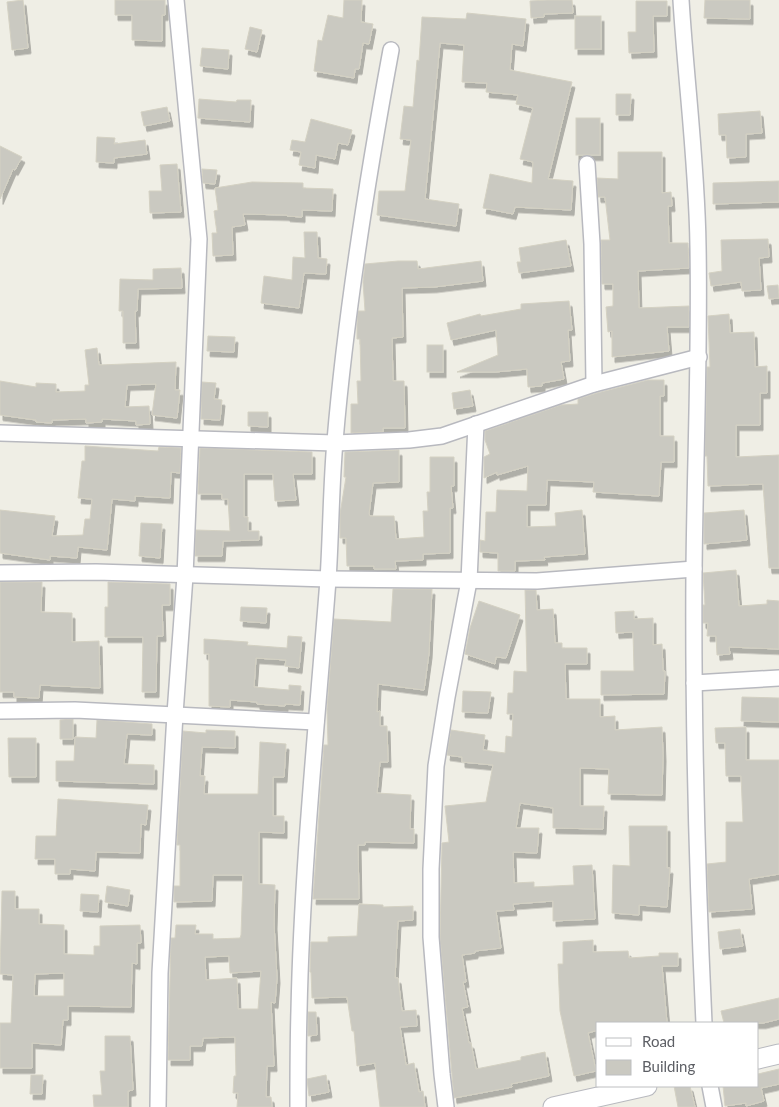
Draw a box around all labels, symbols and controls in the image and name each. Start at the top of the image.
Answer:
legend [596,1022,759,1087]
text: Road [642,1032,675,1050]
text: Building [642,1057,695,1075]

